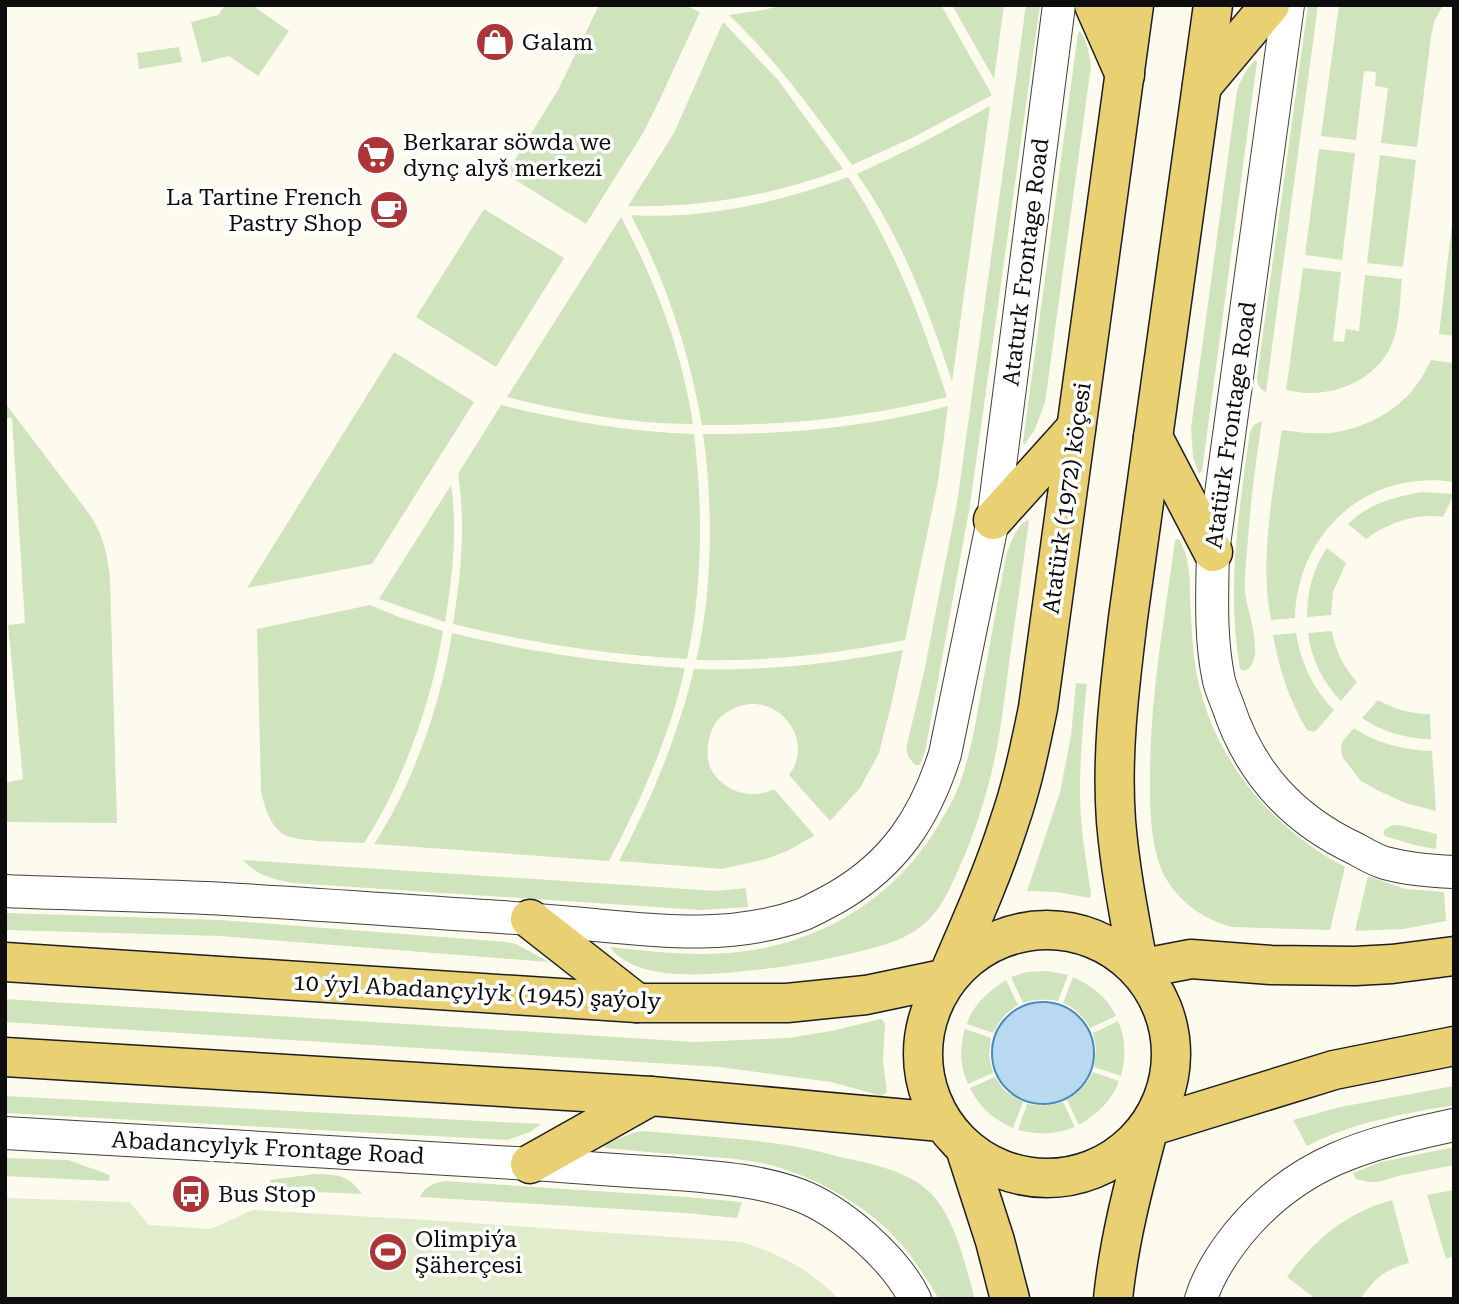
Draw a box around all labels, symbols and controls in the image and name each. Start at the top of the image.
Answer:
shop icon: Galam [474,21,516,63]
place label: Galam [522,29,593,56]
place label: Berkarar söwda we dynç alyš merkezi [403,129,611,182]
supermarket icon: Berkarar söwda we dynç alyš merkezi [355,134,397,176]
street label: Ataturk Frontage Road [997,136,1055,387]
place label: La Tartine French Pastry Shop [166,184,362,237]
cafe icon: La Tartine French Pastry Shop [368,189,410,231]
street label: Atatürk Frontage Road [1200,299,1262,550]
street label: Atatürk (1972) köçesi [1037,381,1097,615]
street label: 10 ýyl Abadançylyk (1945) şaýoly [292,969,662,1015]
street label: Abadancylyk Frontage Road [111,1126,425,1170]
bus stop icon: Bus Stop [170,1173,212,1215]
place label: Bus Stop [218,1181,316,1208]
place label: Olimpiýa Şäherçesi [415,1226,522,1279]
sports icon: Olimpiýa Şäherçesi [367,1231,409,1273]

